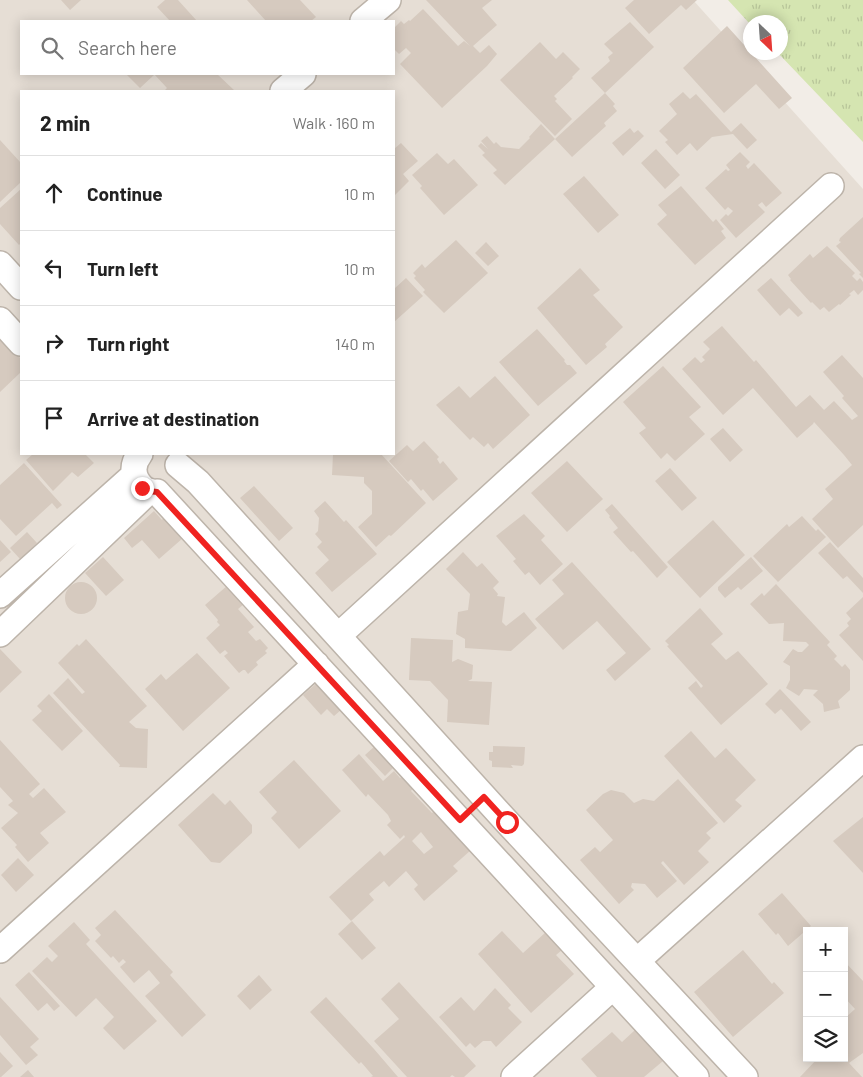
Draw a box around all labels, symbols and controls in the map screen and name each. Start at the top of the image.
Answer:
north arrow [743,15,788,60]
search box [20,20,395,75]
icon: search [38,34,66,62]
text: Search here [78,36,177,59]
text: 2 min [40,110,90,135]
text: Walk · 160 m [293,113,375,132]
icon: ahead [40,179,68,207]
text: Continue [87,182,163,205]
text: 10 m [344,184,375,203]
icon: left [40,254,68,282]
text: Turn left [87,257,158,280]
text: 10 m [344,259,375,278]
icon: right [40,329,68,357]
text: Turn right [87,332,169,355]
text: 140 m [335,334,375,353]
icon: arrive [40,404,68,432]
text: Arrive at destination [87,407,259,430]
route end [131,477,154,500]
route start [496,811,519,834]
map controls [803,927,848,1062]
button: + [803,927,848,972]
button: − [803,972,848,1017]
button: layers [803,1017,848,1062]

